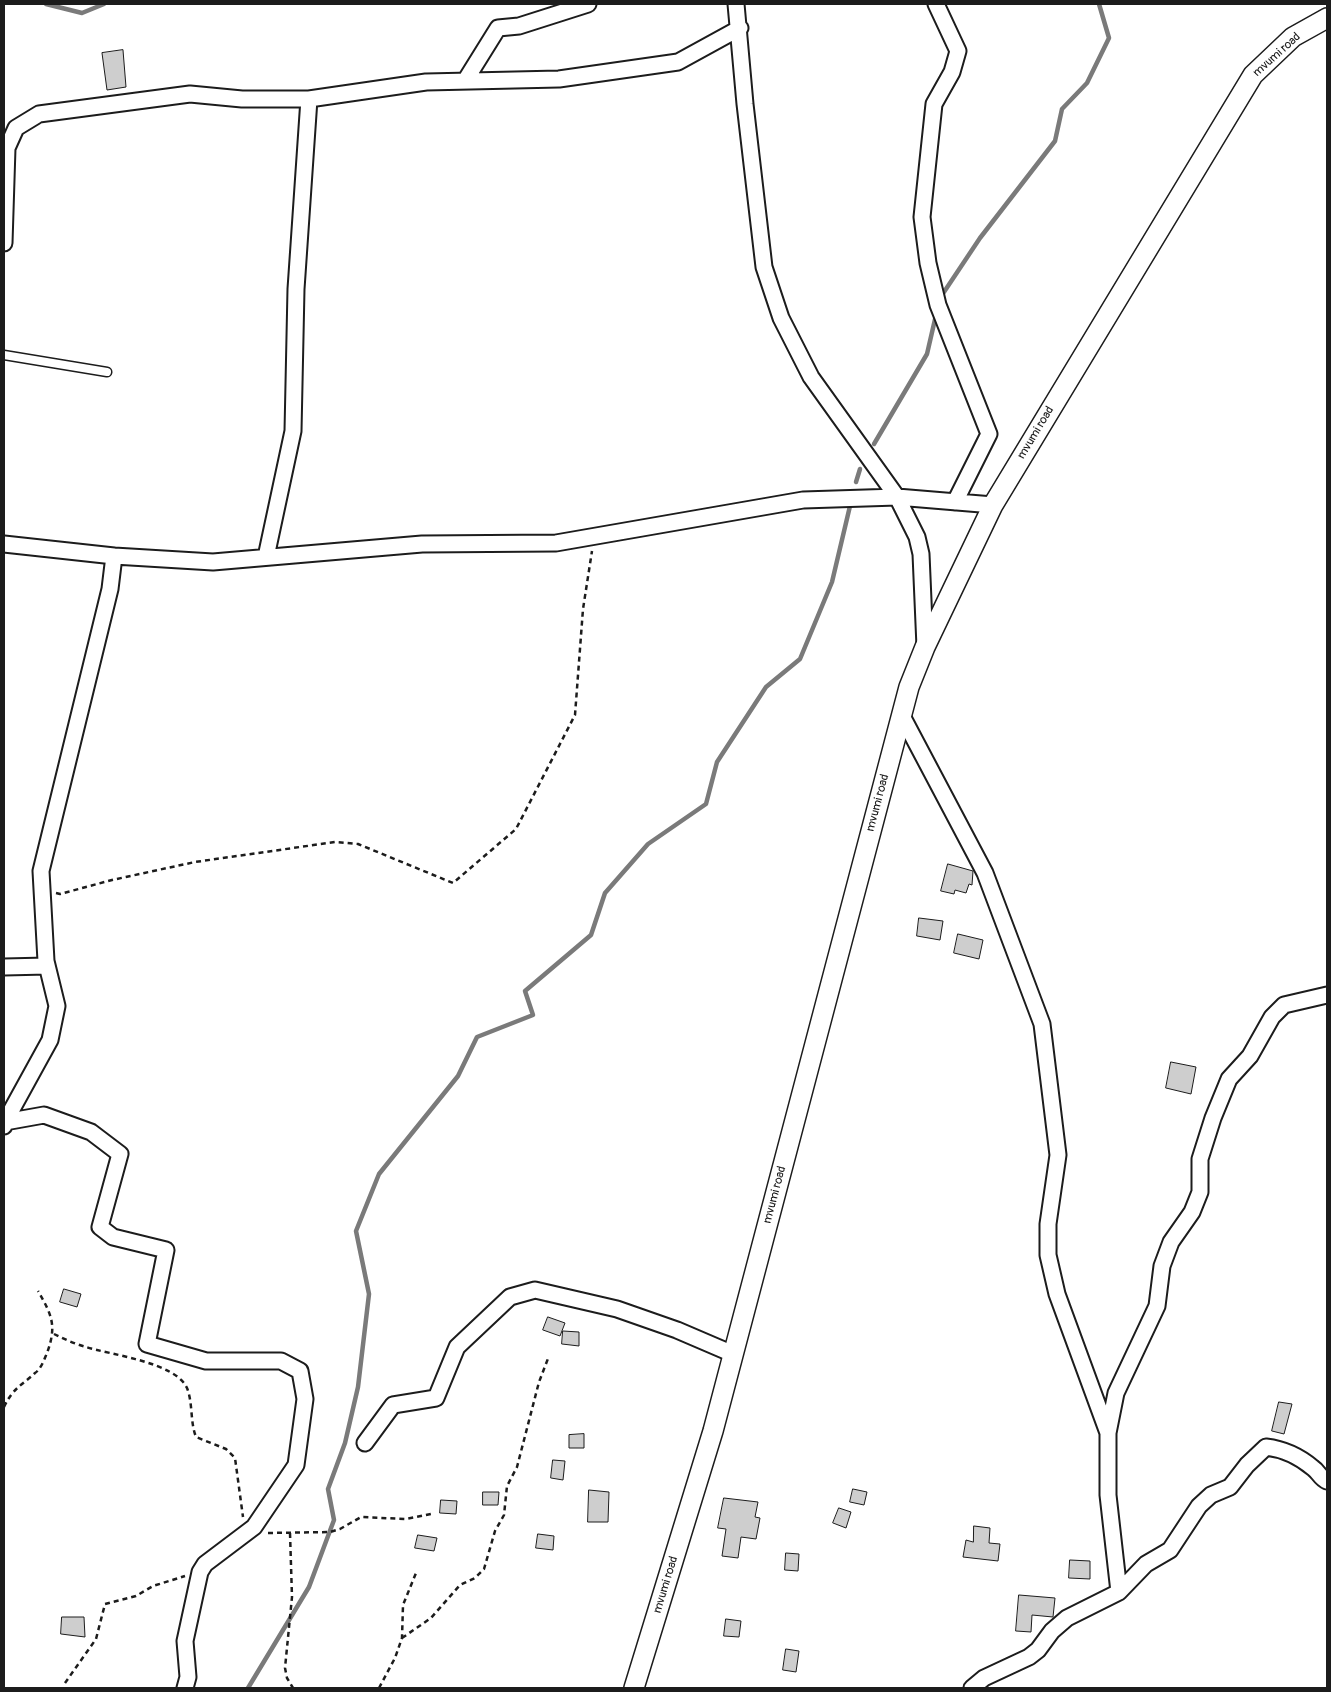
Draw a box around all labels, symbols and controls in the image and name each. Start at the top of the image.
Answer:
street label: mvumi road [1250,30,1304,80]
street label: mvumi road [1015,404,1057,462]
street label: mvumi road [863,773,893,833]
street label: mvumi road [760,1165,790,1225]
street label: mvumi road [650,1555,682,1615]

